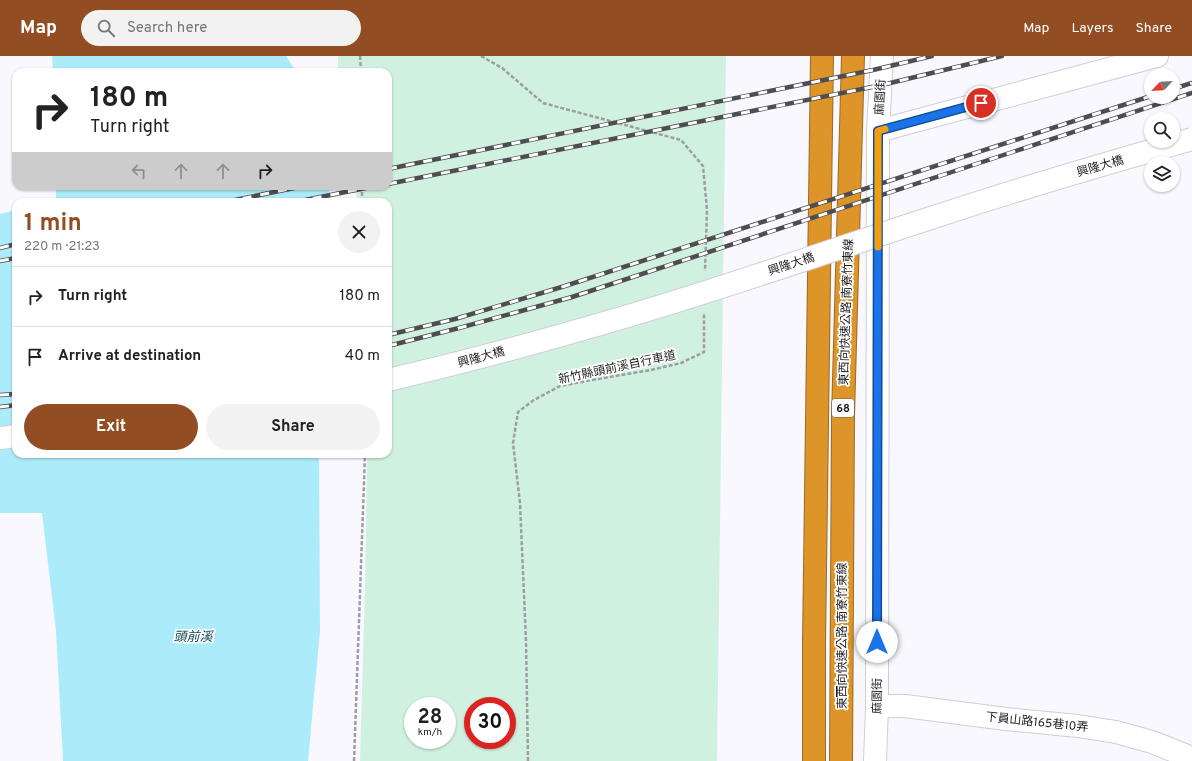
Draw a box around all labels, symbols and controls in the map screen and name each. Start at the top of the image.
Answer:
search box [81,10,361,46]
text: Map [20,16,57,40]
icon: search [95,17,117,39]
text: Search here [127,19,207,38]
text: Map [1023,20,1049,37]
text: Layers [1071,20,1113,37]
text: Share [1135,20,1172,37]
north arrow [1144,68,1180,104]
map controls [1144,68,1180,192]
street label: 麻園街 [872,79,890,115]
text: 180 m [90,81,168,117]
icon: right [24,84,76,136]
pin [964,86,998,120]
icon: arrive [970,92,992,114]
button: search [1144,112,1180,148]
text: Turn right [90,116,170,139]
street label: 興隆大橋 [1075,153,1126,181]
button: layers [1144,156,1180,192]
icon: left [128,160,150,182]
icon: ahead [170,160,192,182]
icon: ahead [212,160,234,182]
icon: right [254,160,276,182]
text: 1 min [24,209,82,239]
button: close [338,211,380,253]
street label: 東西向快速公路 南寮竹東線 [836,238,858,386]
text: 220 m · 21:23 [24,239,100,255]
street label: 興隆大橋 [766,250,817,280]
icon: right [24,286,46,308]
text: Turn right [58,287,127,306]
text: 180 m [340,287,380,306]
street label: 興隆大橋 [456,344,507,372]
icon: arrive [24,346,46,368]
text: Arrive at destination [58,347,201,366]
text: 40 m [345,347,380,366]
street label: 新竹縣頭前溪自行車道 [557,348,678,388]
road number: 68 [832,399,854,417]
button: Exit [24,404,198,450]
button: Share [206,404,380,450]
street label: 東西向快速公路 南寮竹東線 [835,563,851,709]
position arrow [856,621,898,663]
water label: 頭前溪 [173,630,214,646]
street label: 麻園街 [870,678,886,714]
speed limit sign: 30 [464,697,516,749]
text: 28 [418,705,442,731]
street label: 下員山路165巷10弄 [985,710,1089,736]
text: km/h [418,726,442,739]

